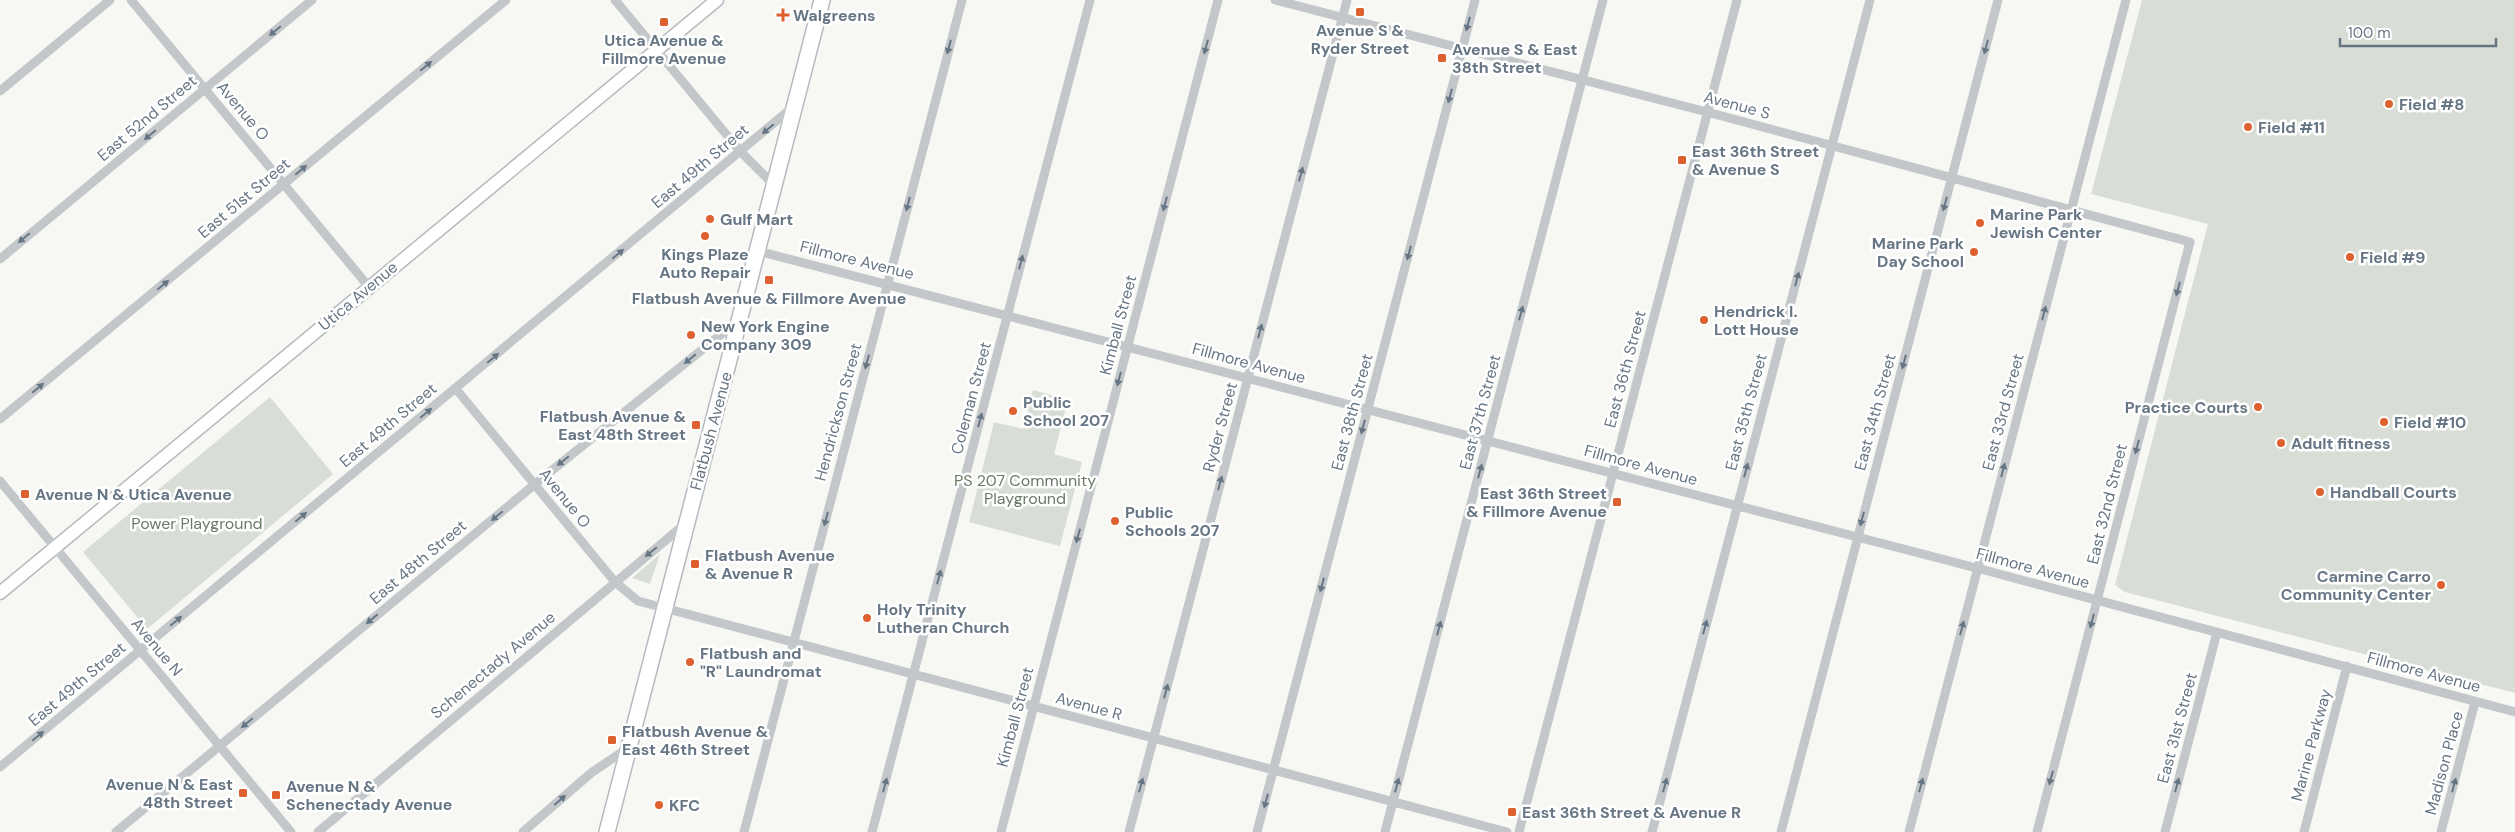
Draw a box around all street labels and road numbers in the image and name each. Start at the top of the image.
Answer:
street label: East 52nd Street [93,70,201,166]
street label: Avenue O [212,77,274,145]
street label: Avenue S [1701,86,1773,124]
street label: East 49th Street [647,119,753,213]
street label: East 51st Street [193,153,295,243]
street label: Fillmore Avenue [798,236,916,284]
street label: Utica Avenue [314,257,402,335]
street label: Kimball Street [1095,273,1141,377]
street label: East 36th Street [1599,308,1651,430]
street label: Fillmore Avenue [1190,338,1308,388]
street label: Coleman Street [946,340,996,456]
street label: Hendrickson Street [809,341,867,483]
street label: East 38th Street [1326,351,1378,473]
street label: East 35th Street [1720,351,1772,473]
street label: East 34th Street [1849,351,1901,473]
street label: East 33rd Street [1977,351,2029,473]
street label: East 37th Street [1454,352,1506,472]
street label: Flatbush Avenue [685,369,737,493]
street label: East 49th Street [335,378,441,472]
street label: Ryder Street [1198,380,1242,474]
street label: Fillmore Avenue [1582,440,1700,490]
street label: East 32nd Street [2082,442,2132,566]
street label: Avenue O [534,464,596,532]
street label: East 48th Street [365,515,471,609]
street label: Fillmore Avenue [1974,543,2092,593]
street label: Schenectady Avenue [426,607,560,723]
street label: Avenue N [127,614,187,680]
street label: East 49th Street [24,637,130,731]
street label: Fillmore Avenue [2365,647,2483,697]
street label: Kimball Street [992,665,1038,769]
street label: East 31st Street [2152,670,2202,786]
street label: Marine Parkway [2286,686,2336,803]
street label: Avenue R [1053,687,1125,725]
street label: Madison Place [2420,709,2468,817]

